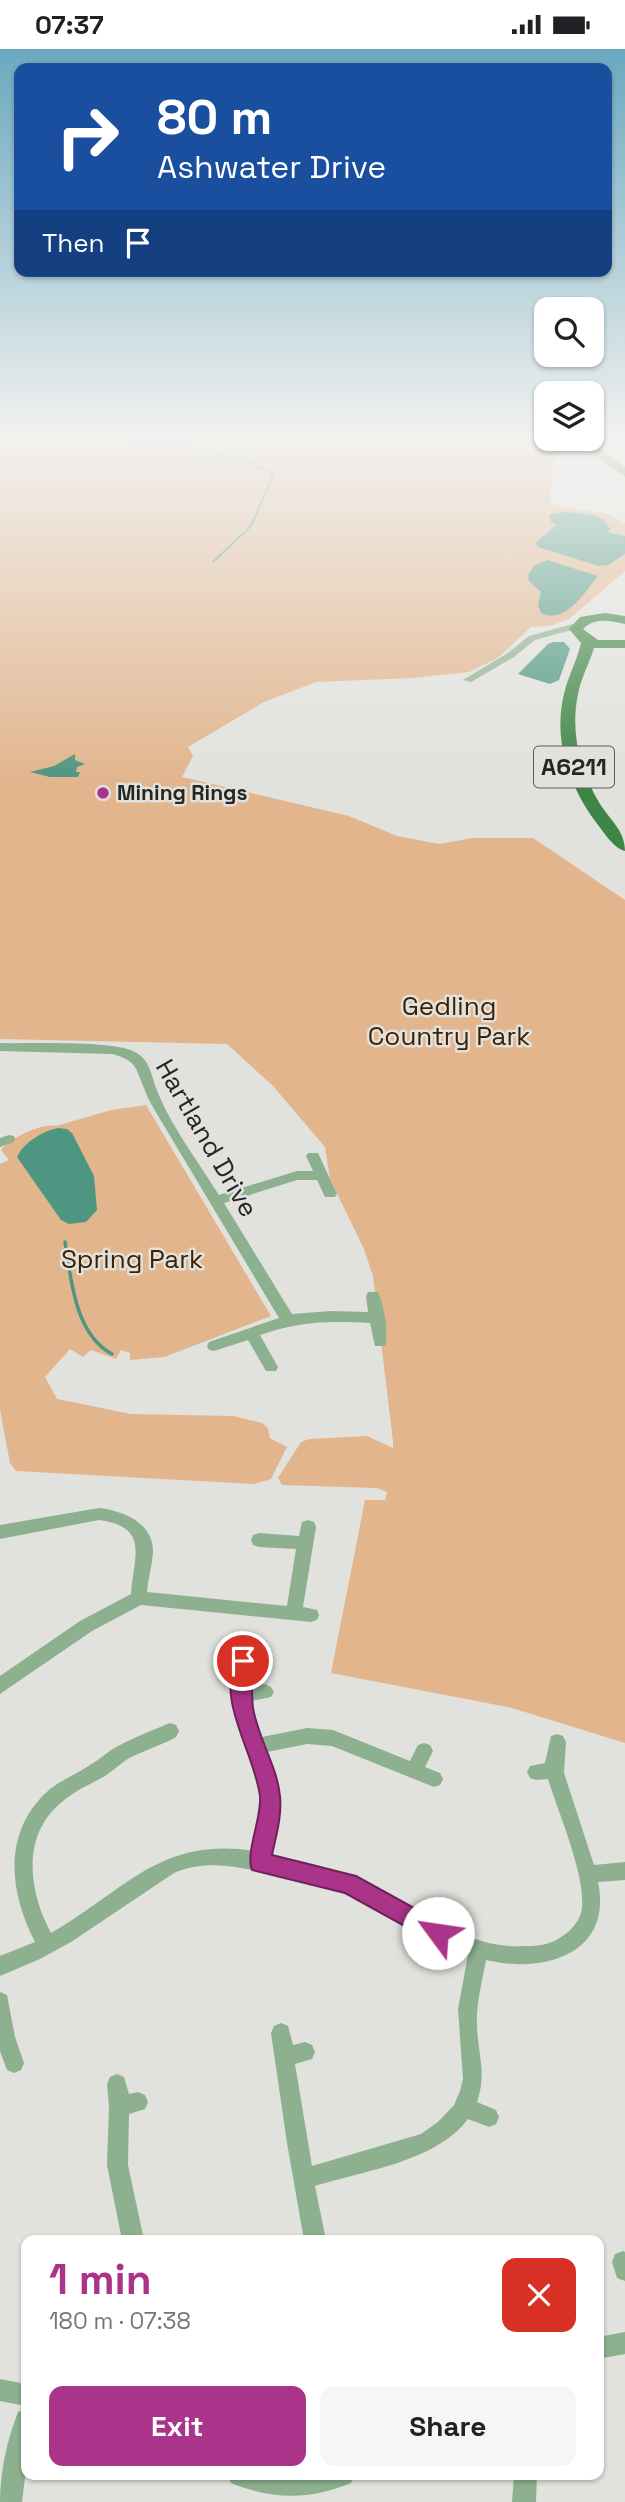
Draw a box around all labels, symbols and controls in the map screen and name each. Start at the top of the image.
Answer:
text: 07:37 [35,8,104,42]
text: 80 m [157,86,272,148]
icon: right [42,91,133,182]
text: Ashwater Drive [157,147,386,187]
icon: arrive [119,224,157,262]
text: Then [42,226,105,260]
map controls [534,297,604,451]
button: search [534,297,604,367]
button: layers [534,381,604,451]
road number: A6211 [534,747,614,787]
place label: Mining Rings [117,779,248,806]
marker: Mining Rings [95,785,111,801]
park label: Gedling Country Park [368,989,530,1053]
street label: Hartland Drive [148,1053,266,1223]
park label: Spring Park [61,1242,203,1276]
pin [213,1631,273,1691]
icon: arrive [224,1642,262,1680]
position arrow [401,1896,475,1970]
text: 1 min [49,2253,152,2306]
button: close [502,2258,576,2332]
text: 180 m · 07:38 [49,2306,191,2336]
button: Exit [49,2386,306,2466]
button: Share [320,2386,576,2466]

